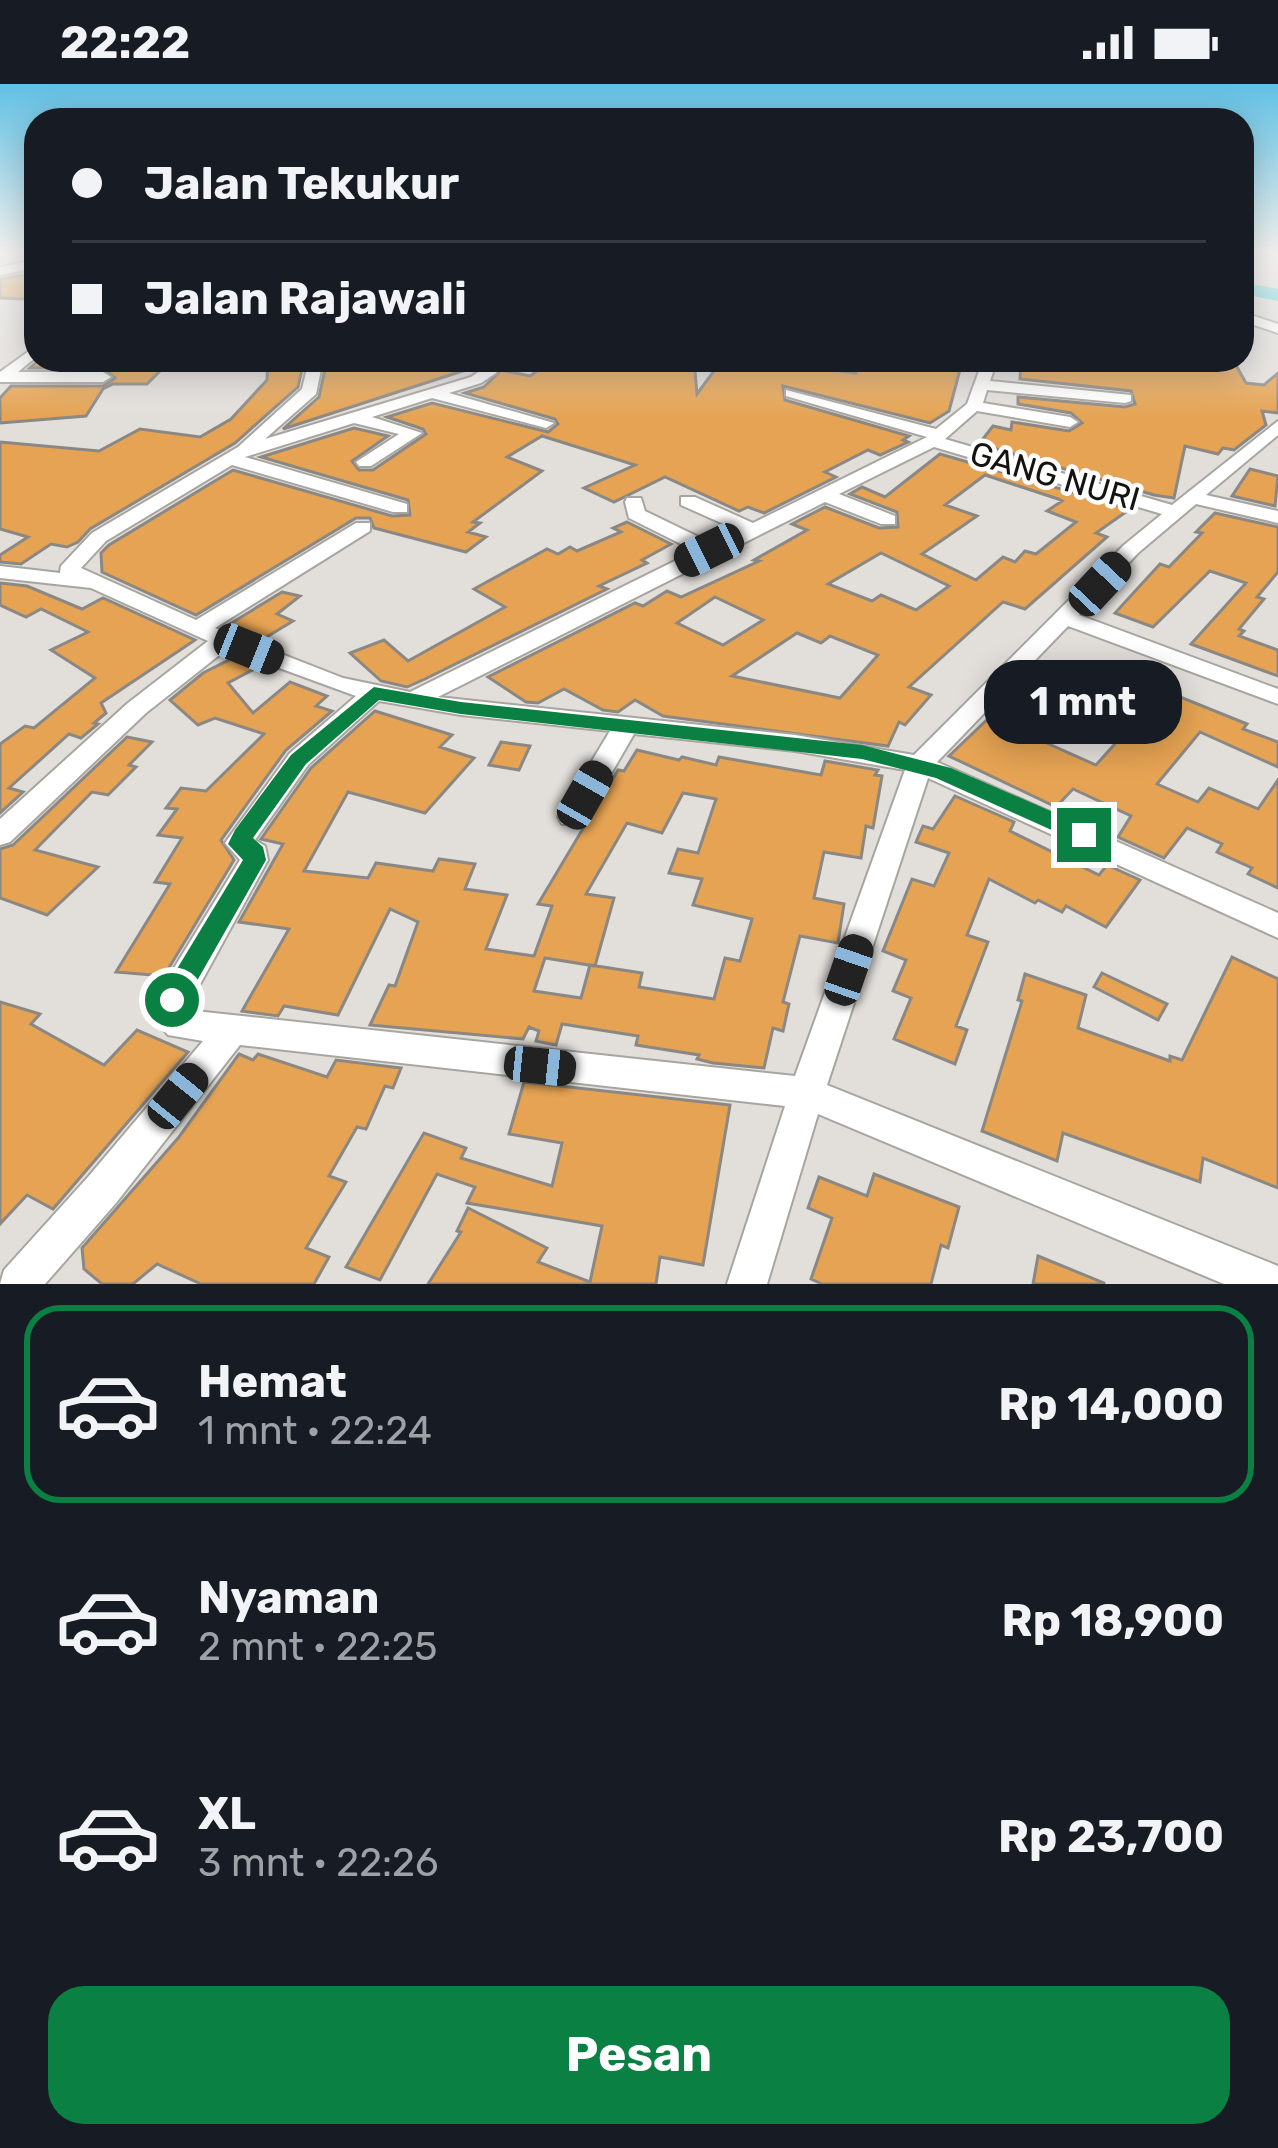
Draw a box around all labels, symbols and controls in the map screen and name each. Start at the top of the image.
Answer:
text: 22:22 [60,16,190,69]
text: Jalan Tekukur [144,157,459,210]
text: Jalan Rajawali [144,272,467,325]
street label: GANG NURI [966,433,1144,519]
car [669,518,749,582]
car [1062,545,1138,623]
car [209,619,289,679]
callout: 1 mnt [985,661,1183,745]
text: 1 mnt [1030,679,1136,725]
car [551,755,619,835]
route end [1057,808,1111,862]
car [820,930,878,1010]
route start [145,973,199,1027]
car [502,1044,578,1088]
car [141,1057,215,1135]
icon: car [54,1350,162,1458]
text: Hemat [198,1355,347,1408]
text: Rp 14,000 [998,1378,1224,1431]
text: 1 mnt · 22:24 [198,1408,432,1454]
icon: car [54,1566,162,1674]
text: Nyaman [198,1571,379,1624]
text: Rp 18,900 [1002,1594,1224,1647]
text: 2 mnt · 22:25 [198,1624,438,1670]
icon: car [54,1782,162,1890]
text: XL [198,1787,256,1840]
text: Rp 23,700 [998,1810,1224,1863]
text: 3 mnt · 22:26 [198,1840,438,1886]
button: Pesan [48,1986,1230,2124]

